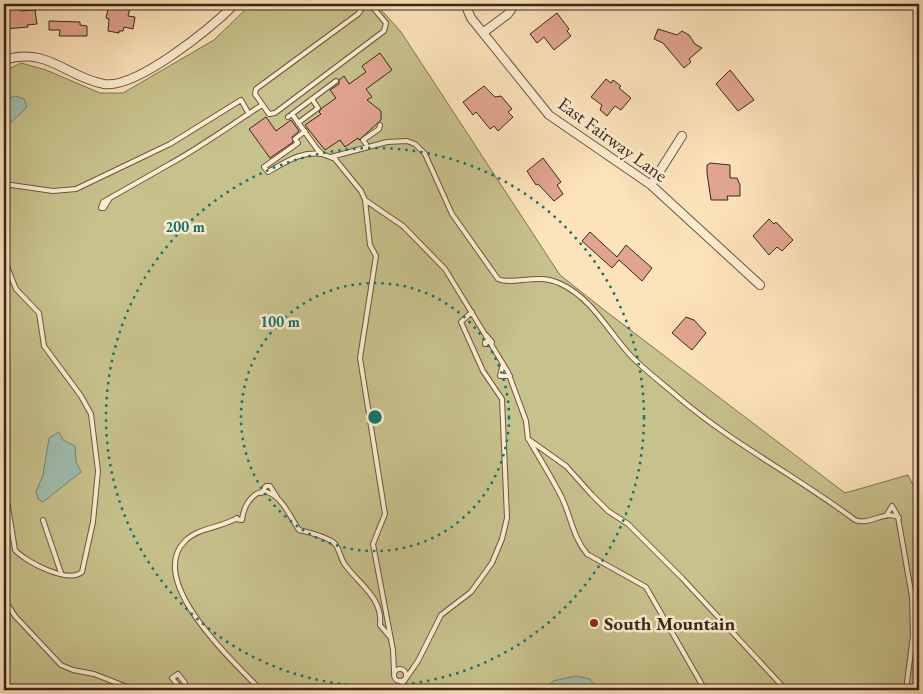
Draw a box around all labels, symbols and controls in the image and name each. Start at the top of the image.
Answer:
street label: East Fairway Lane [553,91,673,188]
text: 200 m [165,217,205,236]
text: 100 m [260,312,300,331]
centre of rings [366,408,384,426]
place label: South Mountain [604,611,735,636]
marker: South Mountain [588,617,600,629]

